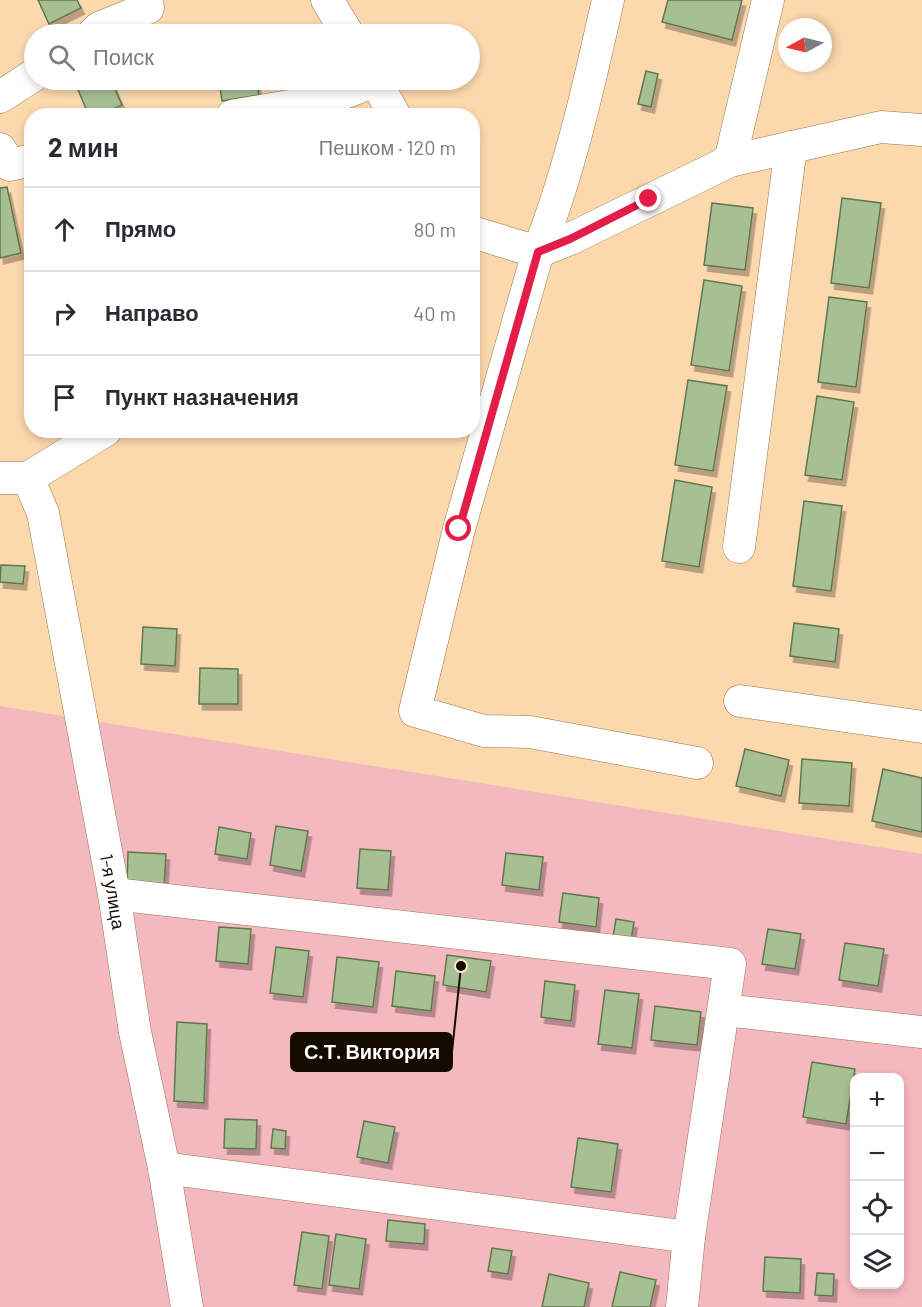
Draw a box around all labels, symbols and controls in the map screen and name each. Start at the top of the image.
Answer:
north arrow [778,18,832,72]
search box [24,24,480,90]
icon: search [45,41,78,74]
text: Поиск [93,43,154,69]
text: 2 мин [48,131,119,162]
text: Пешком · 120 m [319,135,456,159]
route end [635,185,661,211]
icon: ahead [48,213,81,246]
text: Прямо [105,215,176,241]
text: 80 m [414,217,456,241]
icon: right [48,297,81,330]
text: Направо [105,299,199,325]
text: 40 m [413,301,456,325]
icon: arrive [48,381,81,414]
text: Пункт назначения [105,383,299,409]
route start [445,515,471,541]
street label: 1-я улица [96,852,130,932]
callout: С.Т. Виктория [291,1033,452,1071]
text: С.Т. Виктория [304,1039,440,1063]
map controls [850,1073,904,1289]
button: + [850,1073,904,1127]
button: − [850,1127,904,1181]
button: locate [850,1181,904,1235]
button: layers [850,1235,904,1289]

